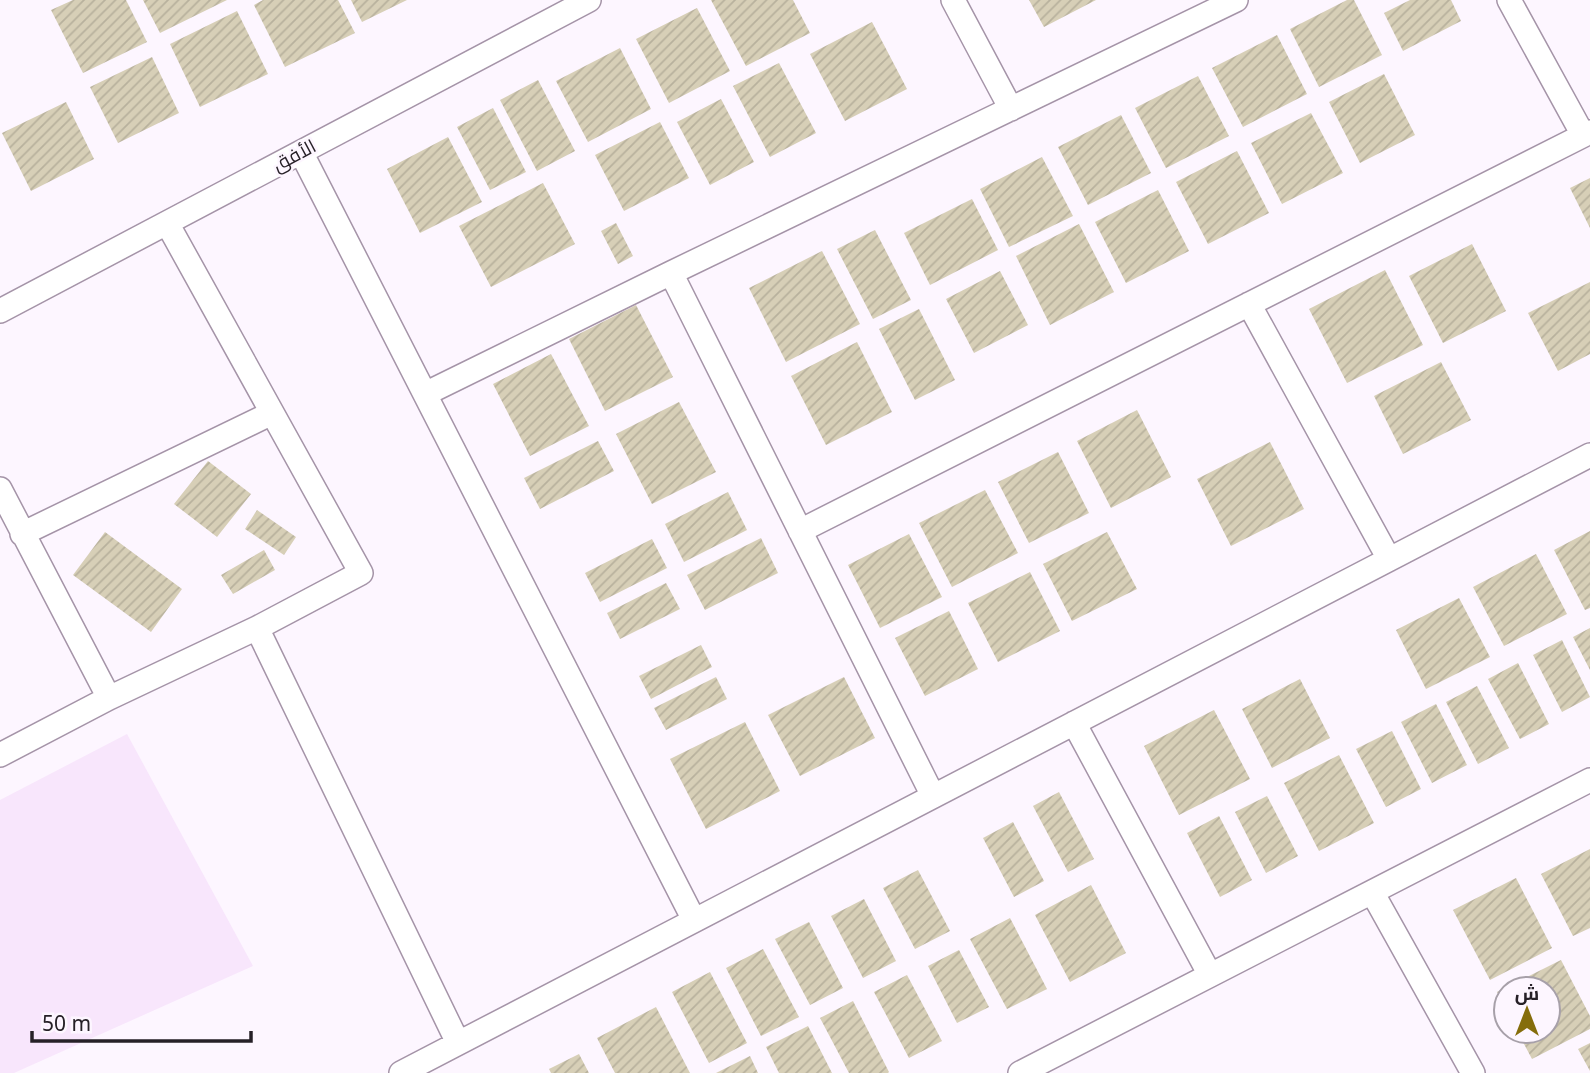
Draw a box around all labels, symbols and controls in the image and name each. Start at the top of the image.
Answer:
street label: الأفق [268,133,320,177]
north arrow [1492,975,1562,1045]
text: ش [1515,980,1539,1006]
scale bar [32,1000,250,1044]
text: 50 m [42,1009,91,1037]

